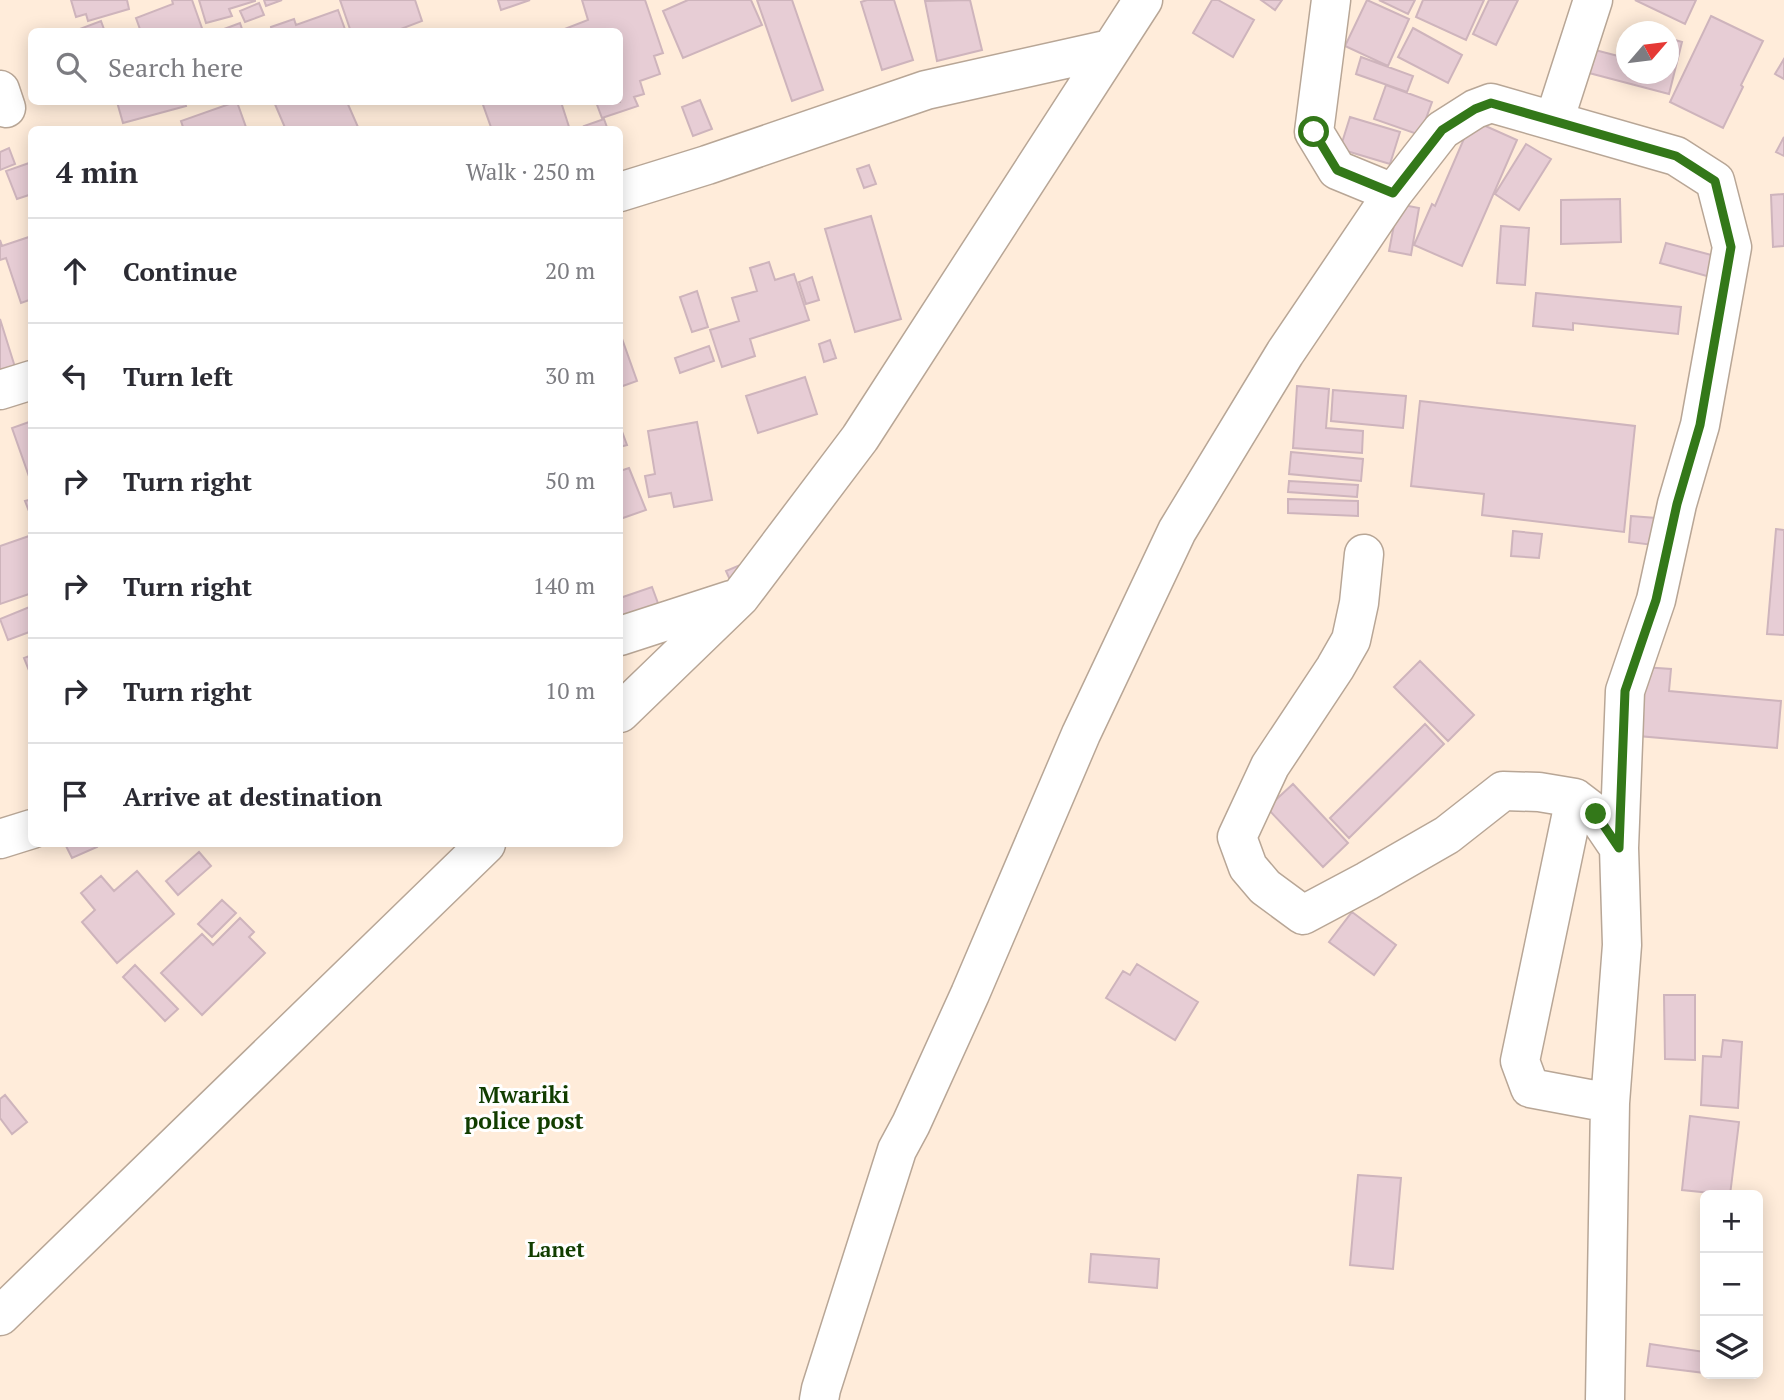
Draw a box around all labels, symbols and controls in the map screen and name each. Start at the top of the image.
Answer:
north arrow [1616,21,1679,84]
search box [28,28,623,105]
icon: search [52,48,90,86]
text: Search here [108,50,243,84]
route start [1298,116,1329,147]
text: 4 min [56,152,138,192]
text: Walk · 250 m [466,156,595,187]
icon: ahead [56,252,94,290]
text: Continue [123,254,237,288]
text: 20 m [545,255,595,286]
icon: left [56,357,94,395]
text: Turn left [123,359,233,393]
text: 30 m [545,360,595,391]
icon: right [56,462,94,500]
text: Turn right [123,464,252,498]
text: 50 m [545,465,595,496]
icon: right [56,567,94,605]
text: Turn right [123,569,252,603]
text: 140 m [533,570,595,601]
icon: right [56,672,94,710]
text: Turn right [123,674,252,708]
text: 10 m [545,675,595,706]
icon: arrive [56,777,94,815]
text: Arrive at destination [123,779,382,813]
route end [1580,798,1611,829]
district label: Mwariki police post [464,1079,584,1136]
map controls [1700,1190,1763,1379]
button: + [1700,1190,1763,1253]
district label: Lanet [527,1235,585,1263]
button: − [1700,1253,1763,1316]
button: layers [1700,1316,1763,1379]

